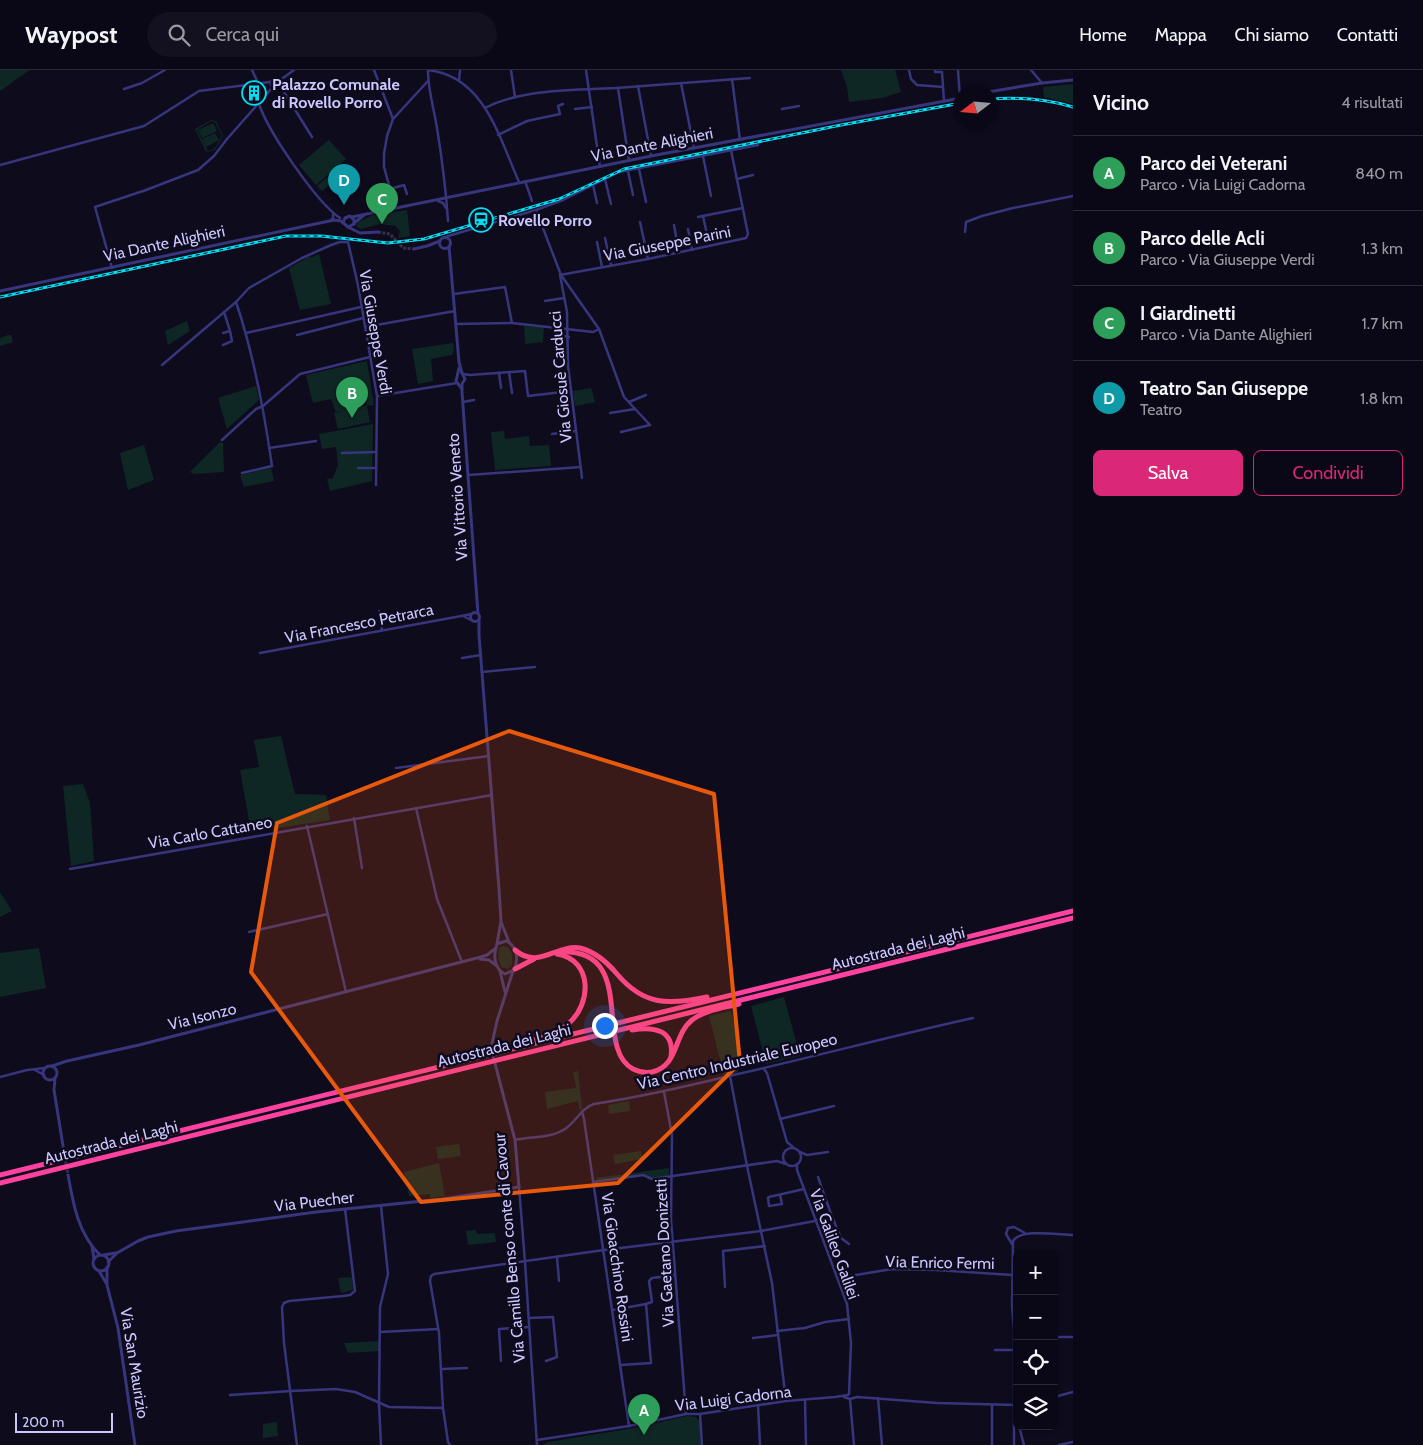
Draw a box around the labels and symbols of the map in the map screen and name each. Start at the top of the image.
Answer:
place label: Palazzo Comunale di Rovello Porro [272,75,400,112]
building icon: Palazzo Comunale di Rovello Porro [241,80,267,106]
north arrow [953,85,998,130]
street label: Via Dante Alighieri [589,123,715,166]
pin: D [328,164,360,205]
pin: C [366,183,398,224]
station icon: Rovello Porro [468,207,494,233]
place label: Rovello Porro [498,211,592,230]
street label: Via Dante Alighieri [102,221,227,266]
street label: Via Giuseppe Parini [602,222,732,265]
street label: Via Giuseppe Verdi [355,268,396,396]
street label: Via Giosuè Carducci [545,310,576,444]
pin: B [336,377,368,418]
street label: Via Vittorio Veneto [444,432,471,561]
street label: Via Francesco Petrarca [283,600,435,647]
street label: Via Carlo Cattaneo [147,812,274,853]
street label: Autostrada dei Laghi [829,923,967,974]
street label: Via Isonzo [166,999,238,1034]
your location [592,1013,618,1039]
street label: Autostrada dei Laghi [435,1020,573,1071]
street label: Via Centro Industriale Europeo [635,1029,839,1094]
street label: Autostrada dei Laghi [42,1117,180,1168]
street label: Via Camillo Benso conte di Cavour [490,1131,529,1364]
street label: Via Gaetano Donizetti [651,1178,678,1328]
street label: Via Galileo Galilei [806,1186,863,1302]
street label: Via Puecher [273,1187,356,1216]
street label: Via Gioacchino Rossini [598,1191,637,1343]
street label: Via Enrico Fermi [885,1252,995,1273]
street label: Via San Maurizio [116,1306,153,1420]
street label: Via Luigi Cadorna [674,1382,793,1415]
pin: A [628,1394,660,1435]
scale bar [15,1410,112,1433]

